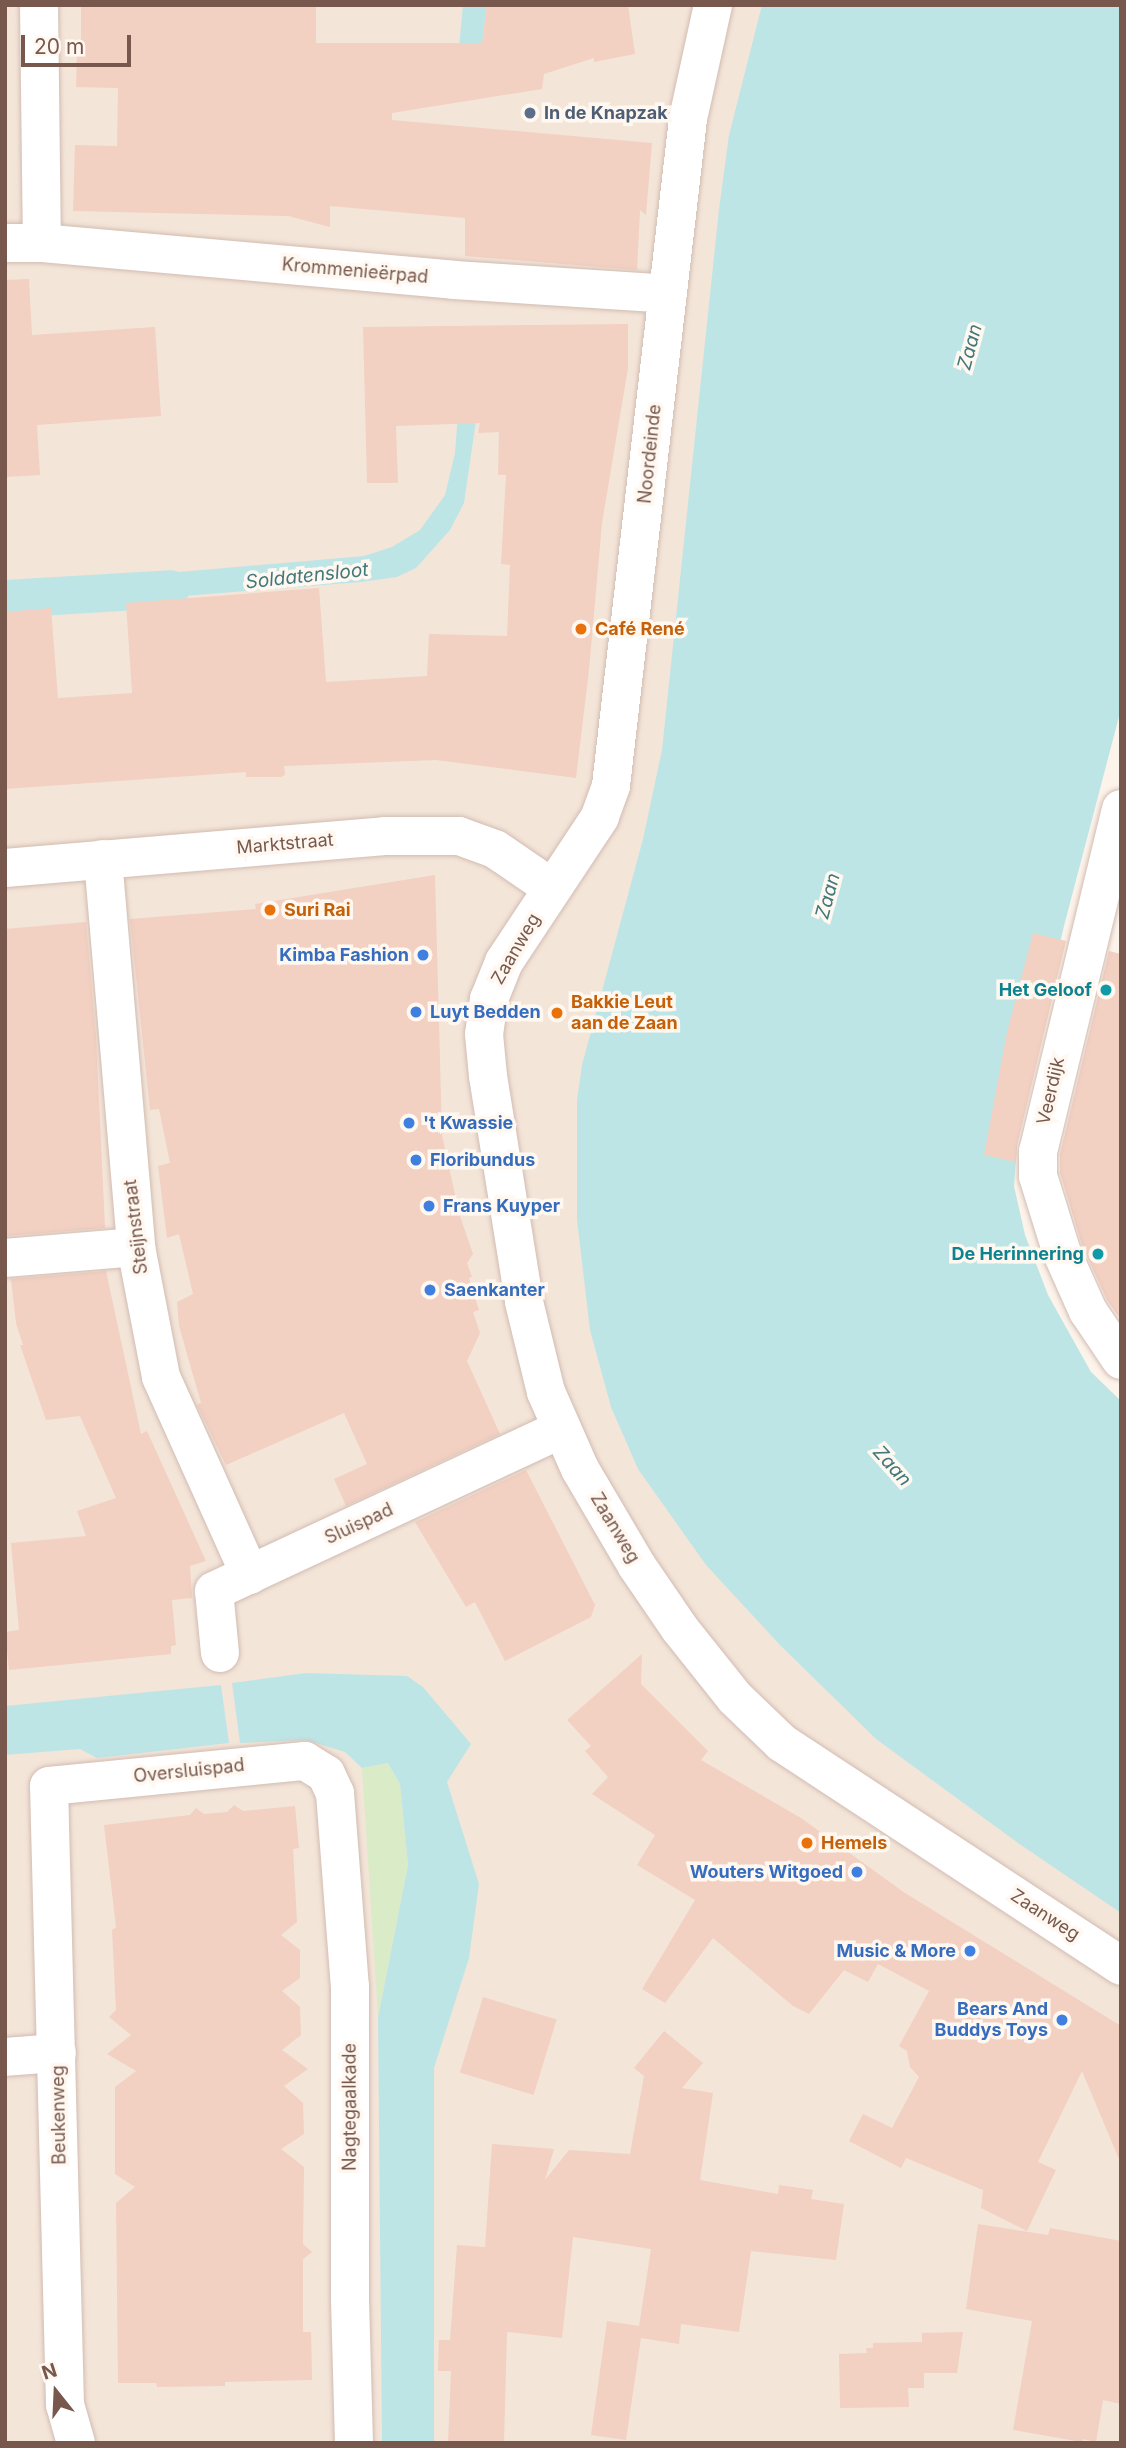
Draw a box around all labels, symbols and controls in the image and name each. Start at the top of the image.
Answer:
scale bar [24,21,135,65]
text: 20 m [34,34,84,59]
place label: In de Knapzak [544,102,668,124]
marker: In de Knapzak [522,105,538,121]
street label: Krommenieërpad [281,254,429,288]
water label: Zaan [953,322,987,372]
street label: Noordeinde [634,403,666,505]
water label: Soldatensloot [244,558,370,594]
place label: Café René [595,618,685,640]
marker: Café René [573,621,589,637]
street label: Marktstraat [236,829,334,859]
water label: Zaan [811,871,845,921]
place label: Suri Rai [284,899,351,921]
marker: Suri Rai [262,902,278,918]
street label: Zaanweg [487,910,545,988]
place label: Kimba Fashion [279,944,409,966]
marker: Kimba Fashion [415,947,431,963]
place label: Het Geloof [999,979,1092,1001]
marker: Het Geloof [1098,982,1114,998]
place label: Bakkie Leut aan de Zaan [571,992,678,1034]
place label: Luyt Bedden [430,1001,541,1023]
marker: Luyt Bedden [408,1004,424,1020]
marker: Bakkie Leut aan de Zaan [549,1005,565,1021]
street label: Veerdijk [1033,1055,1069,1127]
place label: 't Kwassie [423,1112,513,1134]
marker: 't Kwassie [401,1115,417,1131]
place label: Floribundus [430,1149,535,1171]
marker: Floribundus [408,1152,424,1168]
street label: Steijnstraat [119,1178,153,1276]
place label: Frans Kuyper [443,1195,560,1217]
marker: Frans Kuyper [421,1198,437,1214]
place label: De Herinnering [951,1243,1084,1265]
marker: De Herinnering [1090,1246,1106,1262]
place label: Saenkanter [444,1279,545,1301]
marker: Saenkanter [422,1282,438,1298]
water label: Zaan [868,1441,916,1491]
street label: Zaanweg [586,1489,644,1567]
street label: Sluispad [321,1499,397,1549]
street label: Oversluispad [132,1754,246,1788]
place label: Hemels [821,1832,887,1854]
marker: Hemels [799,1835,815,1851]
place label: Wouters Witgoed [690,1861,843,1883]
marker: Wouters Witgoed [849,1864,865,1880]
street label: Zaanweg [1006,1885,1084,1945]
place label: Music & More [836,1940,956,1962]
marker: Music & More [962,1943,978,1959]
place label: Bears And Buddys Toys [935,1999,1048,2042]
marker: Bears And Buddys Toys [1054,2012,1070,2028]
street label: Nagtegaalkade [339,2043,361,2171]
street label: Beukenweg [47,2065,71,2165]
north arrow [21,2357,91,2427]
text: N [39,2358,60,2385]

